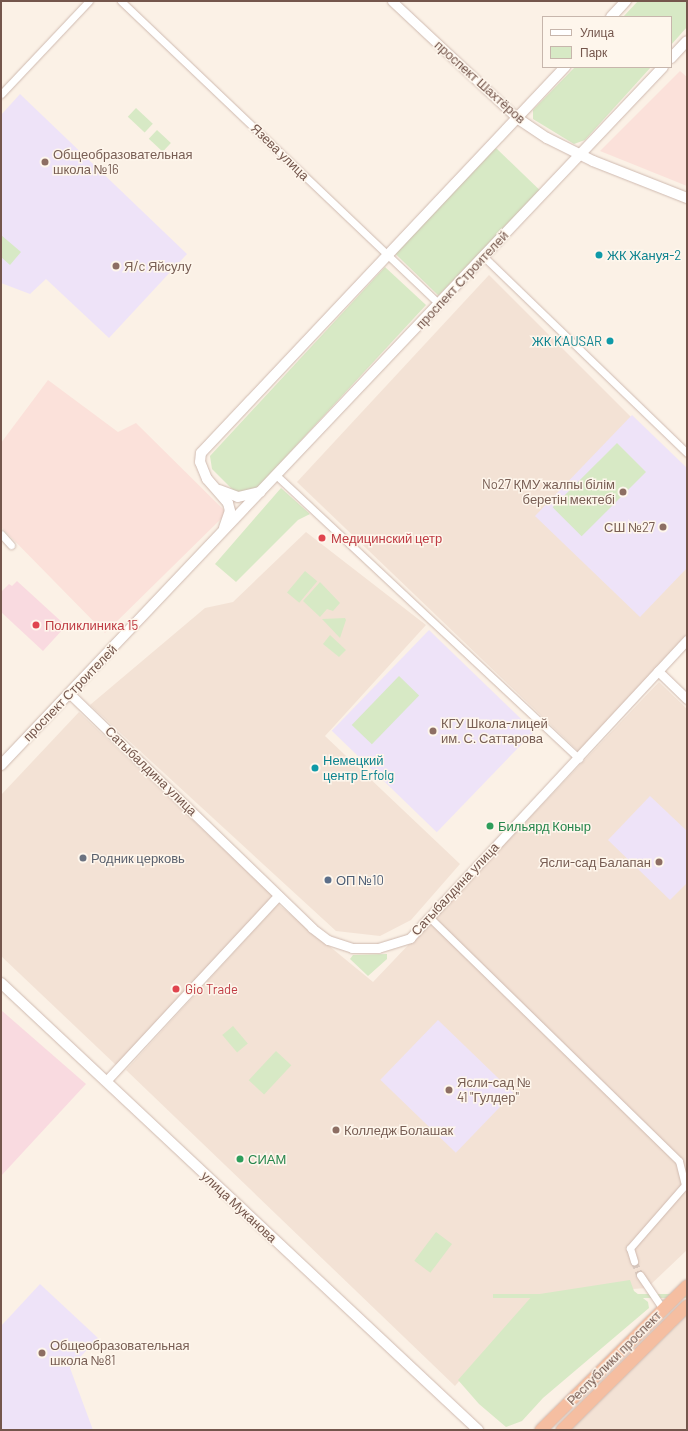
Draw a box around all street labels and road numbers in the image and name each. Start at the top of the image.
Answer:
street label: проспект Шахтёров [431,37,529,127]
street label: Язева улица [248,120,312,184]
street label: проспект Строителей [413,228,511,332]
street label: проспект Строителей [20,641,120,745]
street label: Сатыбалдина улица [102,723,200,819]
street label: Сатыбалдина улица [408,839,502,939]
street label: улица Муканова [198,1168,280,1246]
street label: Республики проспект [564,1308,664,1408]

